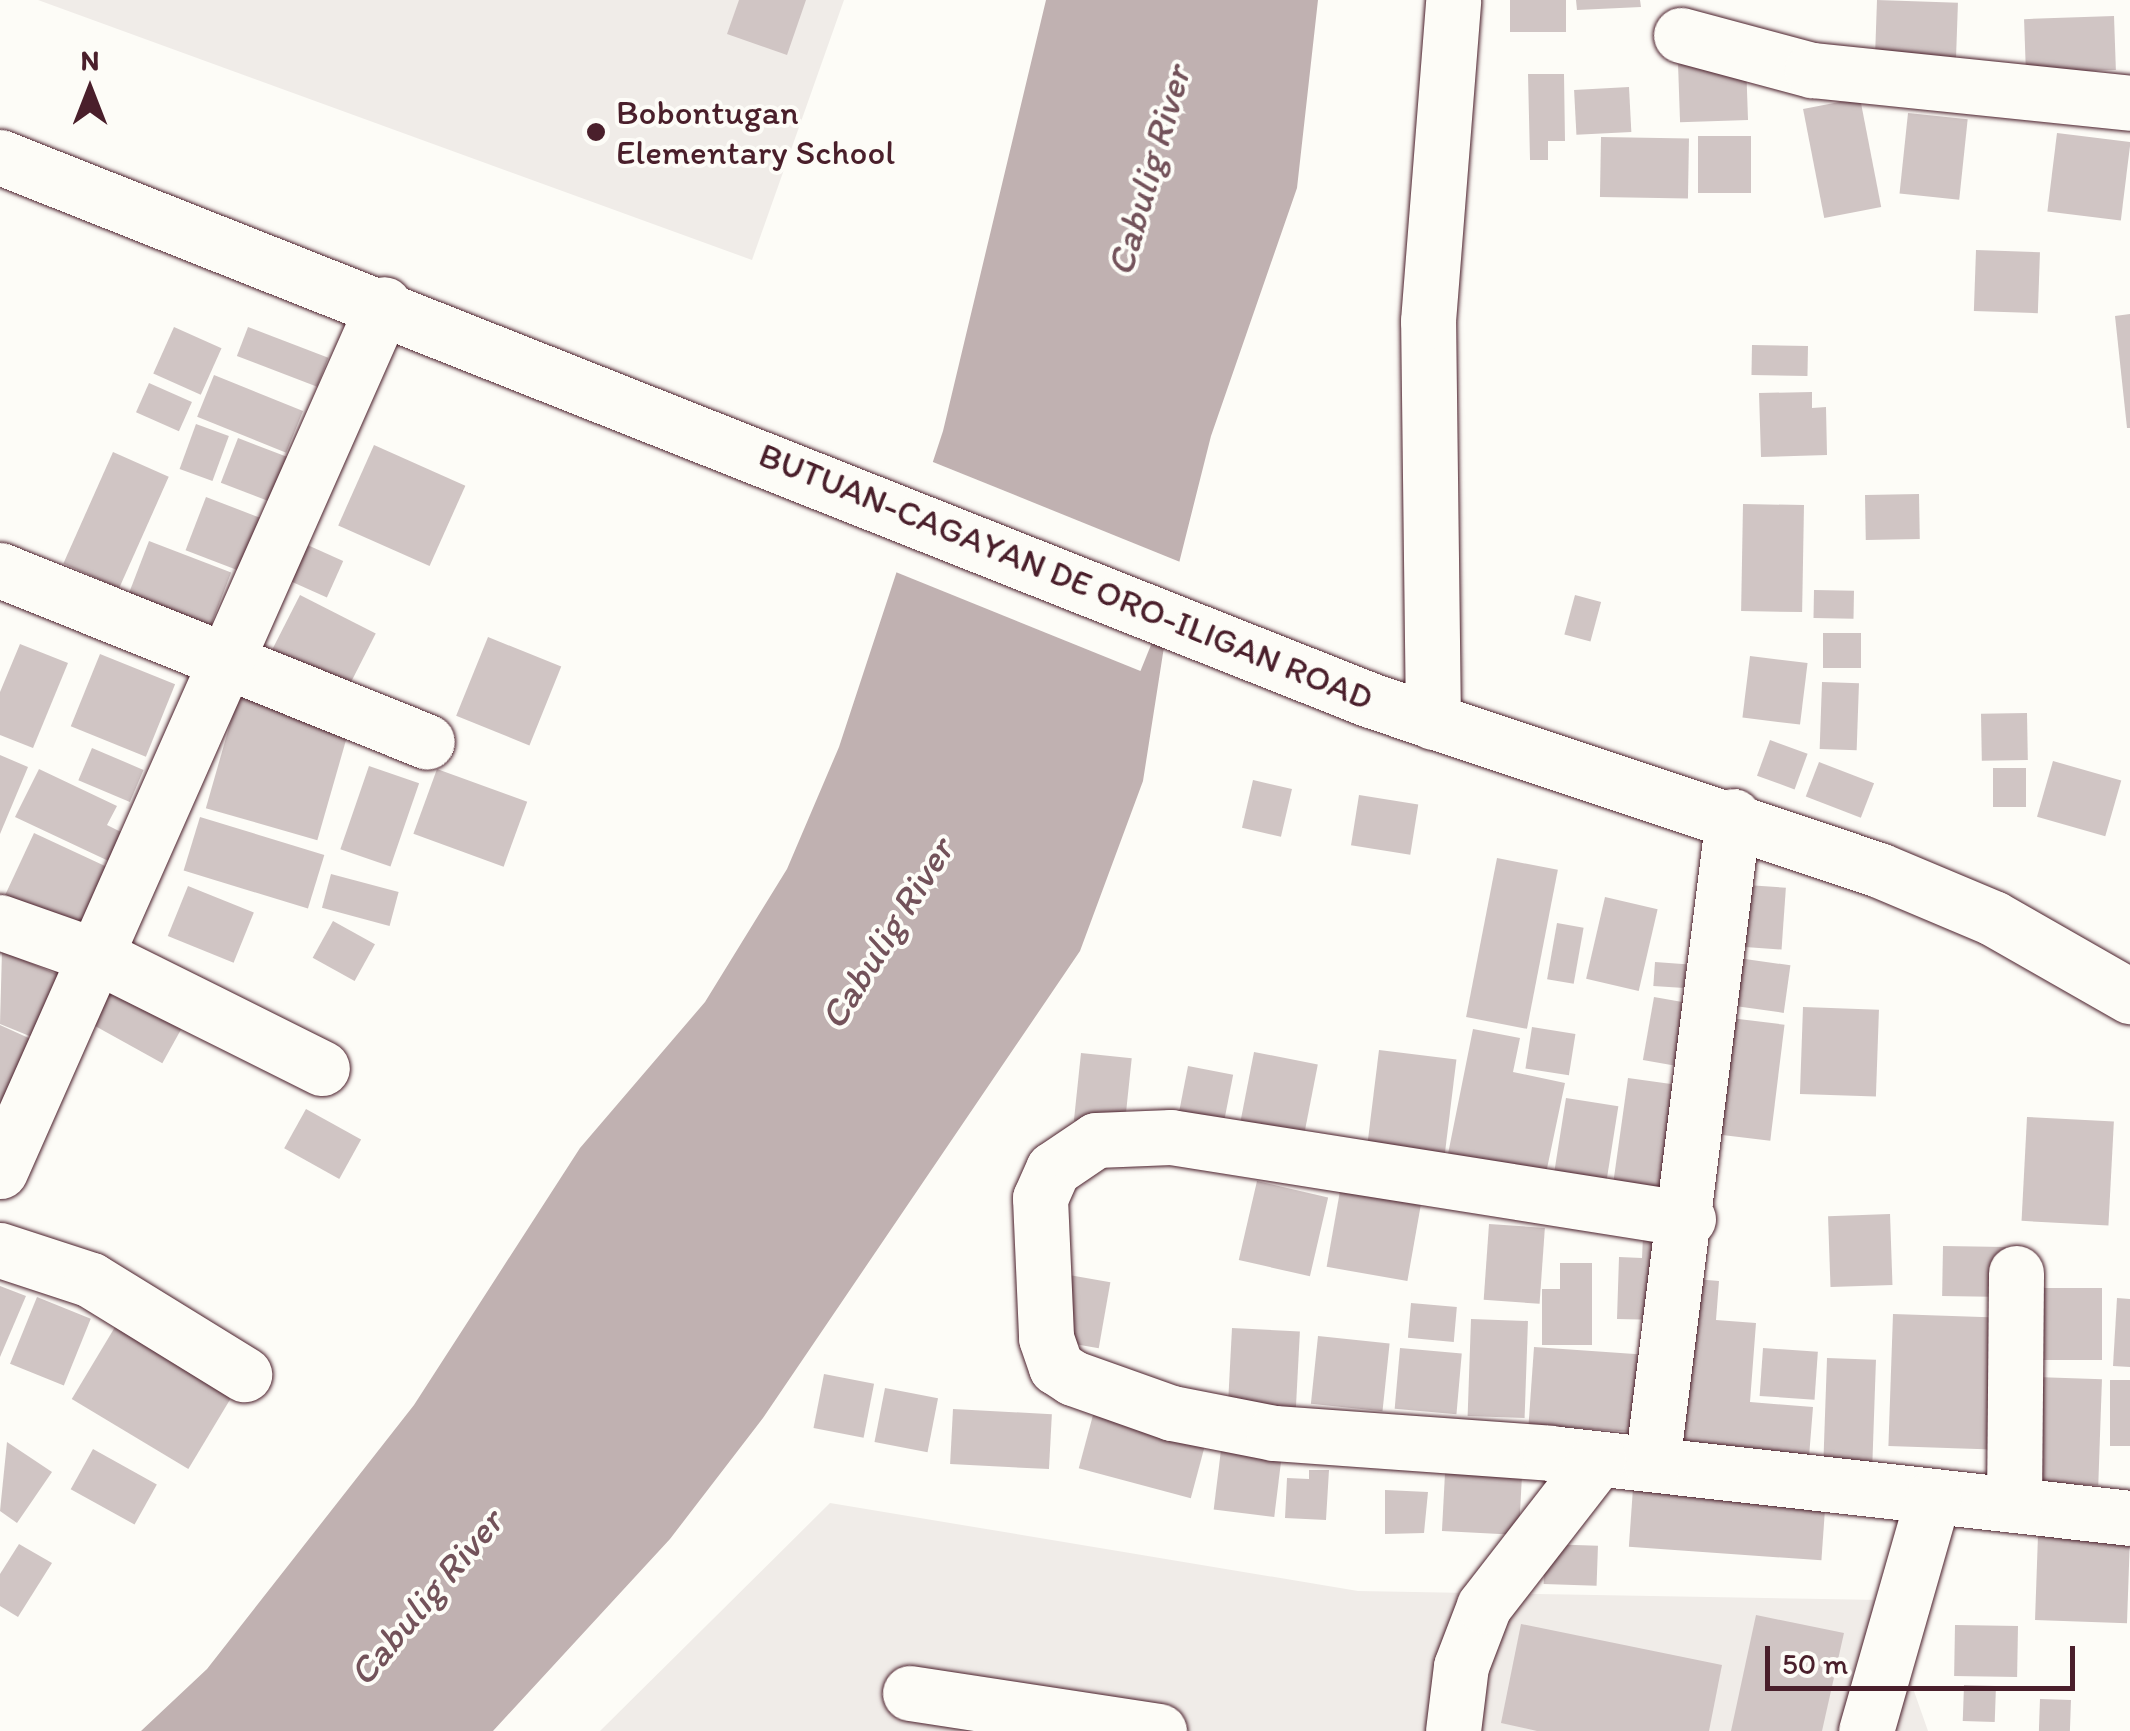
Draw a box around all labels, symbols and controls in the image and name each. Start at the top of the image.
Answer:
north arrow [40,40,140,140]
text: N [81,43,99,77]
water label: Cabulig River [1097,61,1201,281]
place label: Bobontugan Elementary School [616,91,895,173]
marker: Bobontugan Elementary School [585,121,607,143]
street label: BUTUAN-CAGAYAN DE ORO-ILIGAN ROAD [751,432,1381,720]
water label: Cabulig River [810,830,964,1038]
water label: Cabulig River [339,1501,513,1695]
scale bar [1770,1626,2080,1688]
text: 50 m [1782,1645,1848,1682]

